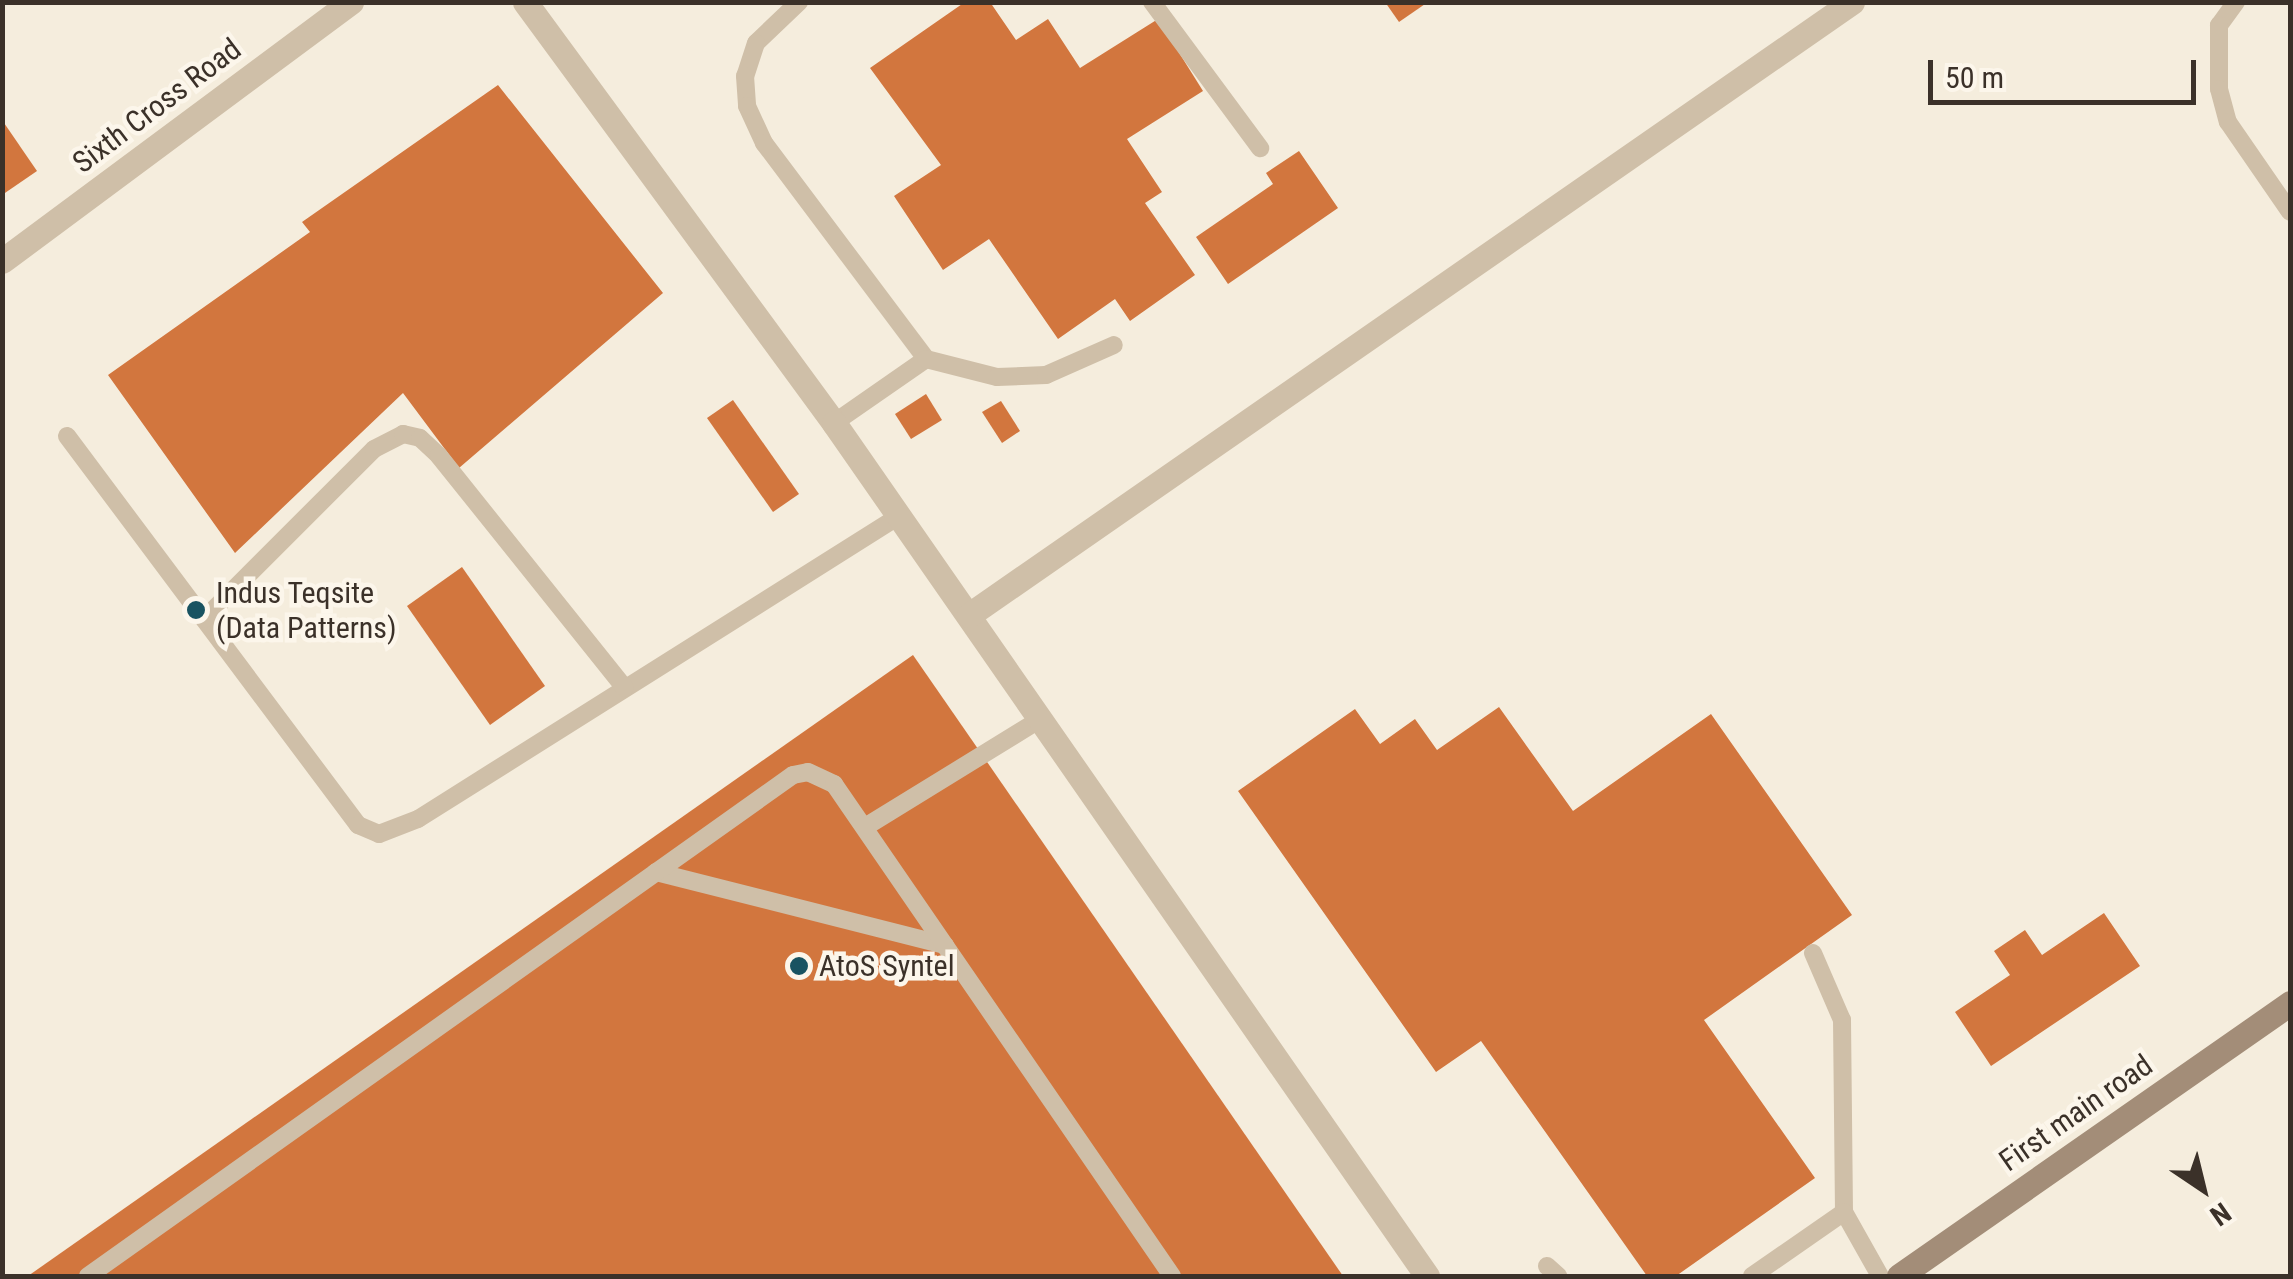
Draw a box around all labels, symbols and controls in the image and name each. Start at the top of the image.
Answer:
street label: Sixth Cross Road [66,31,248,181]
scale bar [1933,40,2200,102]
text: 50 m [1945,60,2004,95]
place label: Indus Teqsite (Data Patterns) [216,575,397,646]
marker: Indus Teqsite (Data Patterns) [185,599,207,621]
place label: AtoS Syntel [819,948,955,984]
marker: AtoS Syntel [788,955,810,977]
street label: First main road [1993,1047,2159,1179]
north arrow [2153,1139,2253,1239]
text: N [2204,1196,2237,1232]

